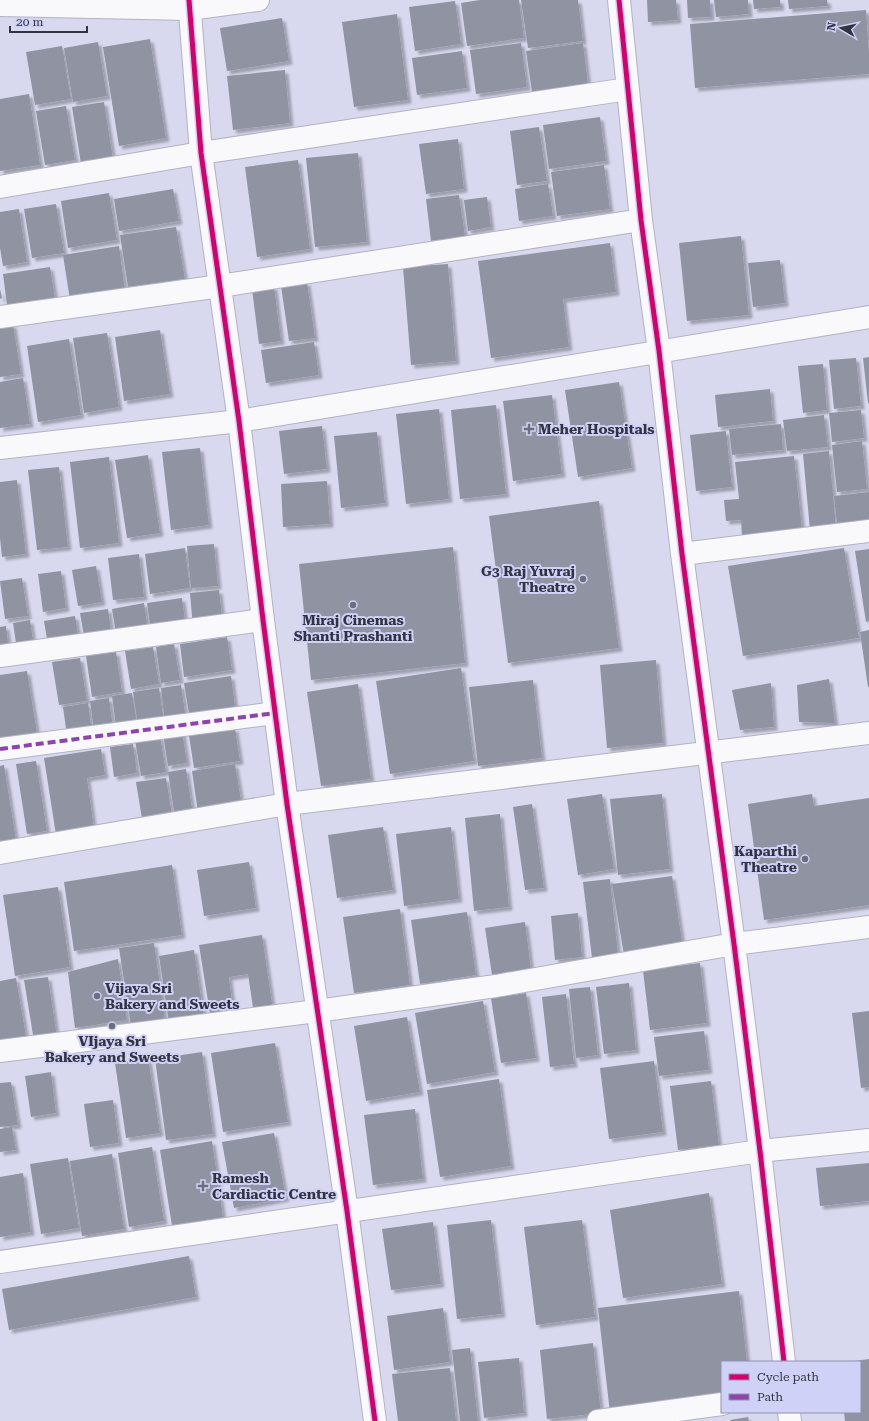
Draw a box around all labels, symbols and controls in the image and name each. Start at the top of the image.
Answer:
scale bar [10,8,87,34]
north arrow [821,8,861,48]
text: 20 m [16,15,43,29]
text: N [825,21,839,32]
place label: Meher Hospitals [538,421,655,437]
marker: Meher Hospitals [523,423,535,435]
place label: G3 Raj Yuvraj Theatre [481,563,575,595]
marker: G3 Raj Yuvraj Theatre [578,574,588,584]
marker: Miraj Cinemas Shanti Prashanti [348,600,358,610]
place label: Miraj Cinemas Shanti Prashanti [294,612,413,644]
place label: Kaparthi Theatre [734,843,797,875]
marker: Kaparthi Theatre [800,854,810,864]
place label: Vijaya Sri Bakery and Sweets [105,980,239,1012]
marker: Vijaya Sri Bakery and Sweets [92,991,102,1001]
marker: VIjaya Sri Bakery and Sweets [107,1021,117,1031]
place label: VIjaya Sri Bakery and Sweets [45,1033,179,1065]
place label: Ramesh Cardiactic Centre [212,1170,336,1202]
marker: Ramesh Cardiactic Centre [197,1180,209,1192]
legend [721,1361,861,1413]
text: Cycle path [757,1370,819,1384]
text: Path [757,1390,783,1404]

